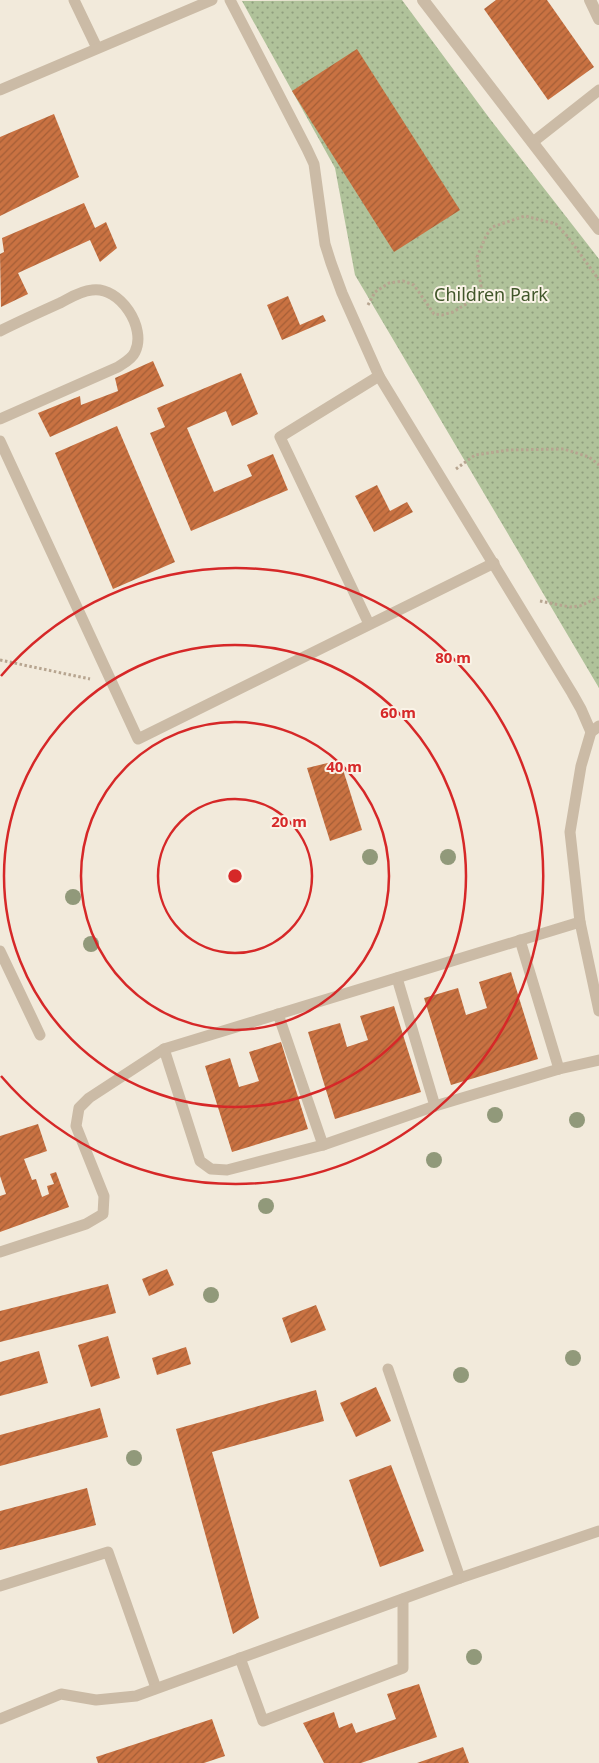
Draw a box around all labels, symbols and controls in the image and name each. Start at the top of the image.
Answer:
park label: Children Park [434,282,548,306]
text: 80 m [435,647,471,667]
text: 60 m [380,702,416,722]
text: 40 m [326,756,362,776]
text: 20 m [271,811,307,831]
centre of rings [226,867,244,885]

